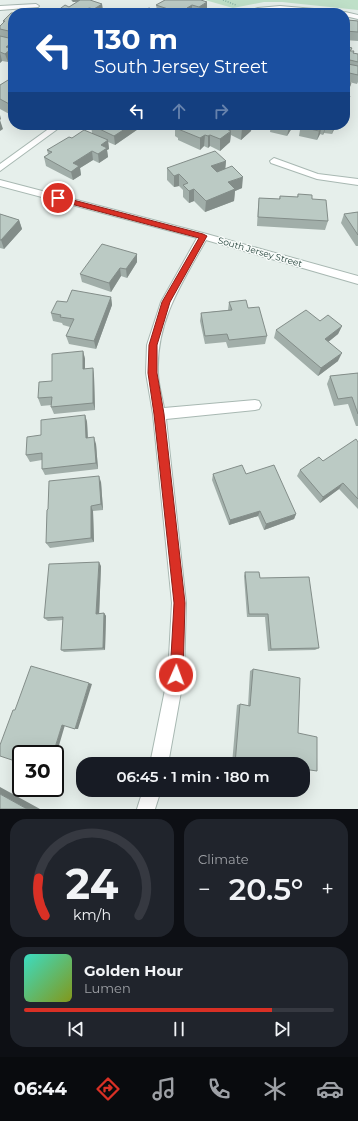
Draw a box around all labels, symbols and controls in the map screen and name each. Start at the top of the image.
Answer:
text: 130 m [94,22,178,56]
icon: left [28,24,80,76]
text: South Jersey Street [94,56,268,78]
icon: left [126,100,148,122]
icon: ahead [168,100,190,122]
icon: right [210,100,232,122]
pin [41,181,75,215]
icon: arrive [47,187,69,209]
street label: South Jersey Street [217,234,304,269]
position arrow [155,654,197,696]
speed limit sign: 30 [12,745,64,797]
text: 06:45 · 1 min · 180 m [117,767,269,786]
text: Climate [198,851,249,867]
text: 24 [66,859,119,909]
text: 20.5° [229,871,303,908]
text: − [198,876,211,903]
text: + [321,876,334,903]
text: km/h [73,906,111,924]
text: Golden Hour [84,961,183,980]
text: Lumen [84,980,131,996]
icon: previous [65,1018,87,1040]
icon: pause [168,1018,190,1040]
icon: next [271,1018,293,1040]
icon: directions [94,1075,122,1103]
icon: music [150,1075,178,1103]
icon: phone [205,1075,233,1103]
icon: climate [261,1075,289,1103]
icon: car [316,1075,344,1103]
text: 06:44 [14,1078,67,1100]

